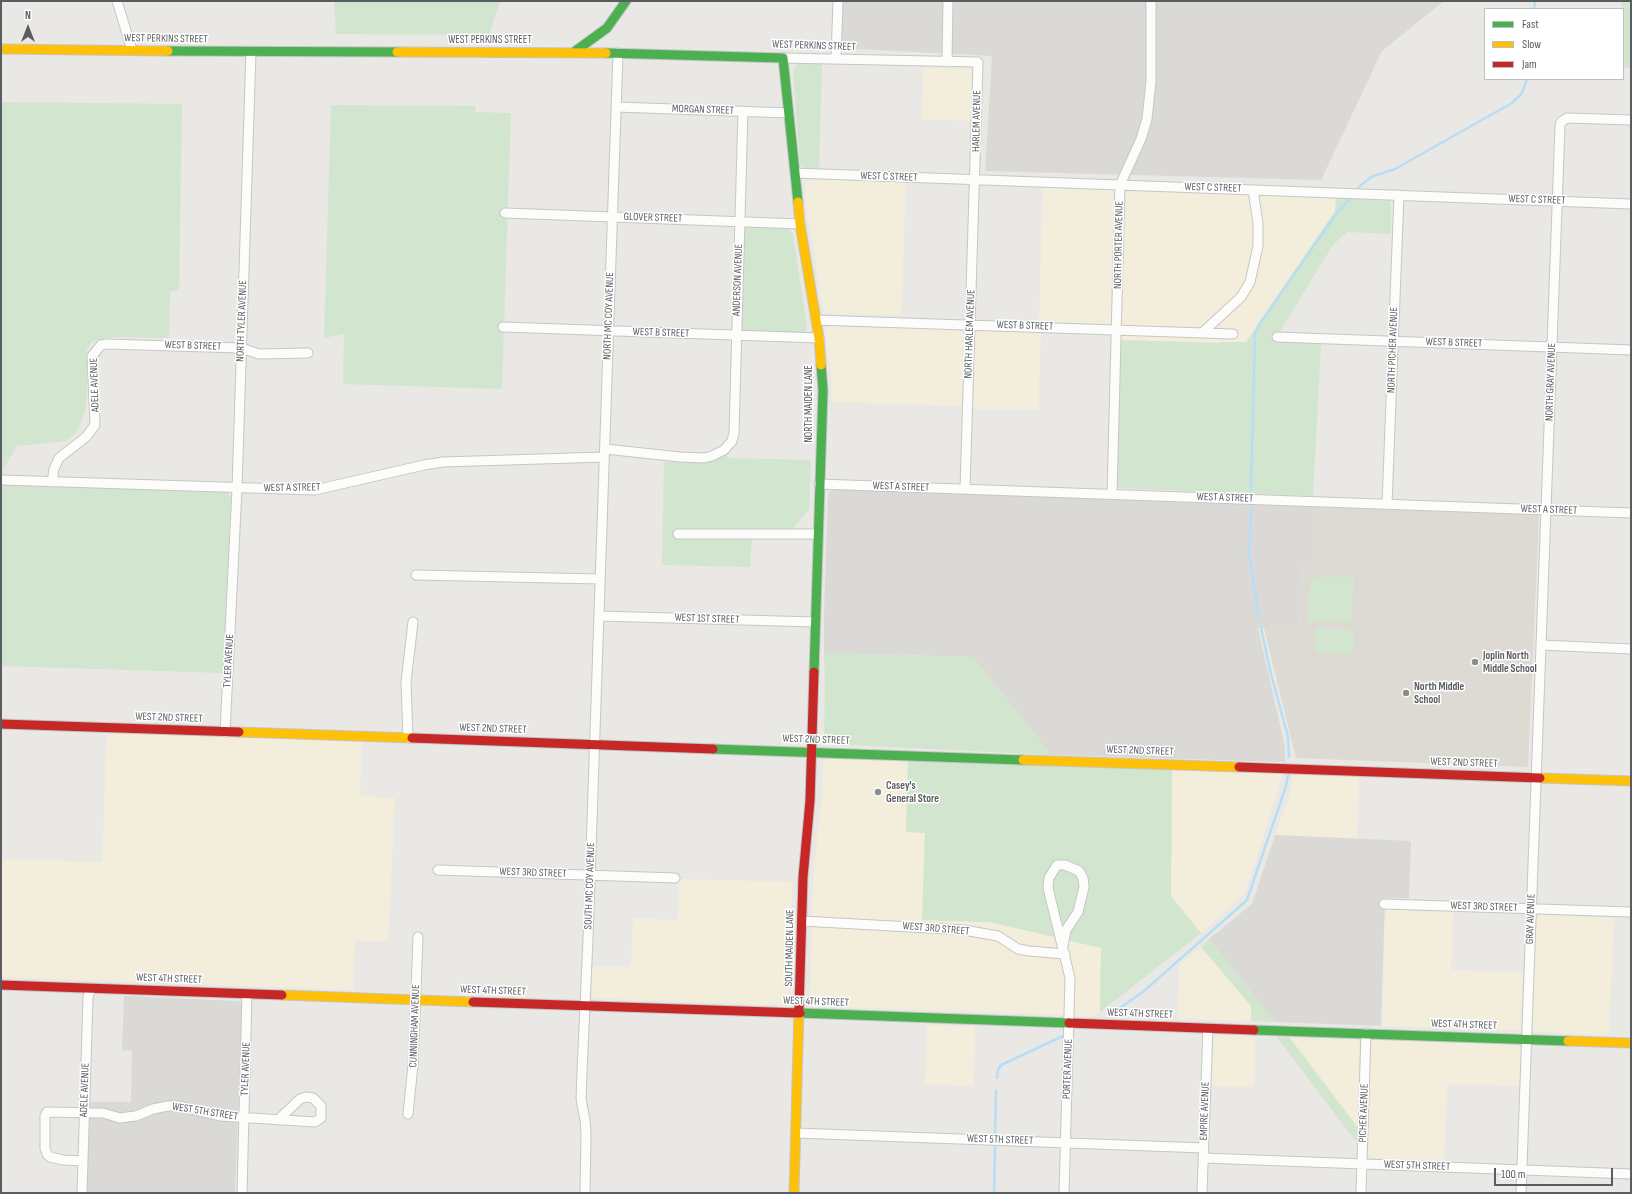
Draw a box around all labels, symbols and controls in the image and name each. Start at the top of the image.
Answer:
north arrow [8,8,48,48]
legend [1484,8,1624,80]
text: N [25,9,31,22]
text: Fast [1522,17,1539,32]
street label: WEST PERKINS STREET [124,32,208,46]
street label: WEST PERKINS STREET [448,33,532,47]
text: Slow [1522,37,1541,52]
street label: WEST PERKINS STREET [772,38,856,54]
text: Jam [1522,57,1537,72]
street label: HARLEM AVENUE [970,90,984,152]
street label: MORGAN STREET [672,102,734,118]
street label: WEST C STREET [860,169,918,185]
street label: WEST C STREET [1184,180,1242,196]
street label: WEST C STREET [1508,192,1566,208]
street label: NORTH PORTER AVENUE [1112,201,1126,289]
street label: GLOVER STREET [623,210,683,226]
street label: ANDERSON AVENUE [730,244,746,316]
street label: NORTH MC COY AVENUE [601,272,617,360]
street label: NORTH TYLER AVENUE [234,280,250,362]
street label: NORTH HARLEM AVENUE [962,289,978,379]
street label: NORTH PICHER AVENUE [1385,307,1401,393]
street label: WEST B STREET [996,318,1054,334]
street label: WEST B STREET [632,325,690,341]
street label: WEST B STREET [1425,335,1483,351]
street label: WEST B STREET [164,338,222,354]
street label: NORTH GRAY AVENUE [1543,343,1559,421]
street label: ADELE AVENUE [87,358,103,412]
street label: NORTH MAIDEN LANE [802,365,816,443]
street label: WEST A STREET [872,479,930,495]
street label: WEST A STREET [264,481,320,495]
street label: WEST A STREET [1196,490,1254,506]
street label: WEST A STREET [1520,502,1578,518]
street label: WEST 1ST STREET [674,611,740,627]
street label: TYLER AVENUE [221,634,237,688]
place label: Joplin North Middle School [1483,649,1537,675]
marker: Joplin North Middle School [1470,657,1480,667]
place label: North Middle School [1414,680,1464,706]
marker: North Middle School [1401,688,1411,698]
street label: WEST 2ND STREET [135,710,203,726]
street label: WEST 2ND STREET [459,721,527,737]
street label: WEST 2ND STREET [782,732,850,748]
street label: WEST 2ND STREET [1106,743,1174,759]
street label: WEST 2ND STREET [1430,755,1498,771]
place label: Casey's General Store [886,779,939,805]
marker: Casey's General Store [873,787,883,797]
street label: SOUTH MC COY AVENUE [582,842,598,930]
street label: WEST 3RD STREET [499,865,567,881]
street label: GRAY AVENUE [1524,894,1538,944]
street label: WEST 3RD STREET [1450,899,1518,915]
street label: SOUTH MAIDEN LANE [783,909,797,987]
street label: WEST 3RD STREET [902,920,970,938]
street label: WEST 4TH STREET [136,971,202,987]
street label: WEST 4TH STREET [460,983,526,999]
street label: CUNNINGHAM AVENUE [407,984,423,1068]
street label: WEST 4TH STREET [783,994,849,1010]
street label: WEST 4TH STREET [1107,1006,1173,1022]
street label: WEST 4TH STREET [1431,1017,1497,1033]
street label: PORTER AVENUE [1060,1039,1076,1099]
street label: TYLER AVENUE [238,1042,254,1096]
street label: ADELE AVENUE [77,1063,93,1117]
street label: EMPIRE AVENUE [1197,1081,1213,1141]
street label: PICHER AVENUE [1356,1083,1372,1143]
street label: WEST 5TH STREET [171,1100,239,1124]
street label: WEST 5TH STREET [967,1132,1033,1148]
street label: WEST 5TH STREET [1384,1158,1450,1174]
scale bar [1496,1160,1615,1186]
text: 100 m [1501,1167,1526,1182]

